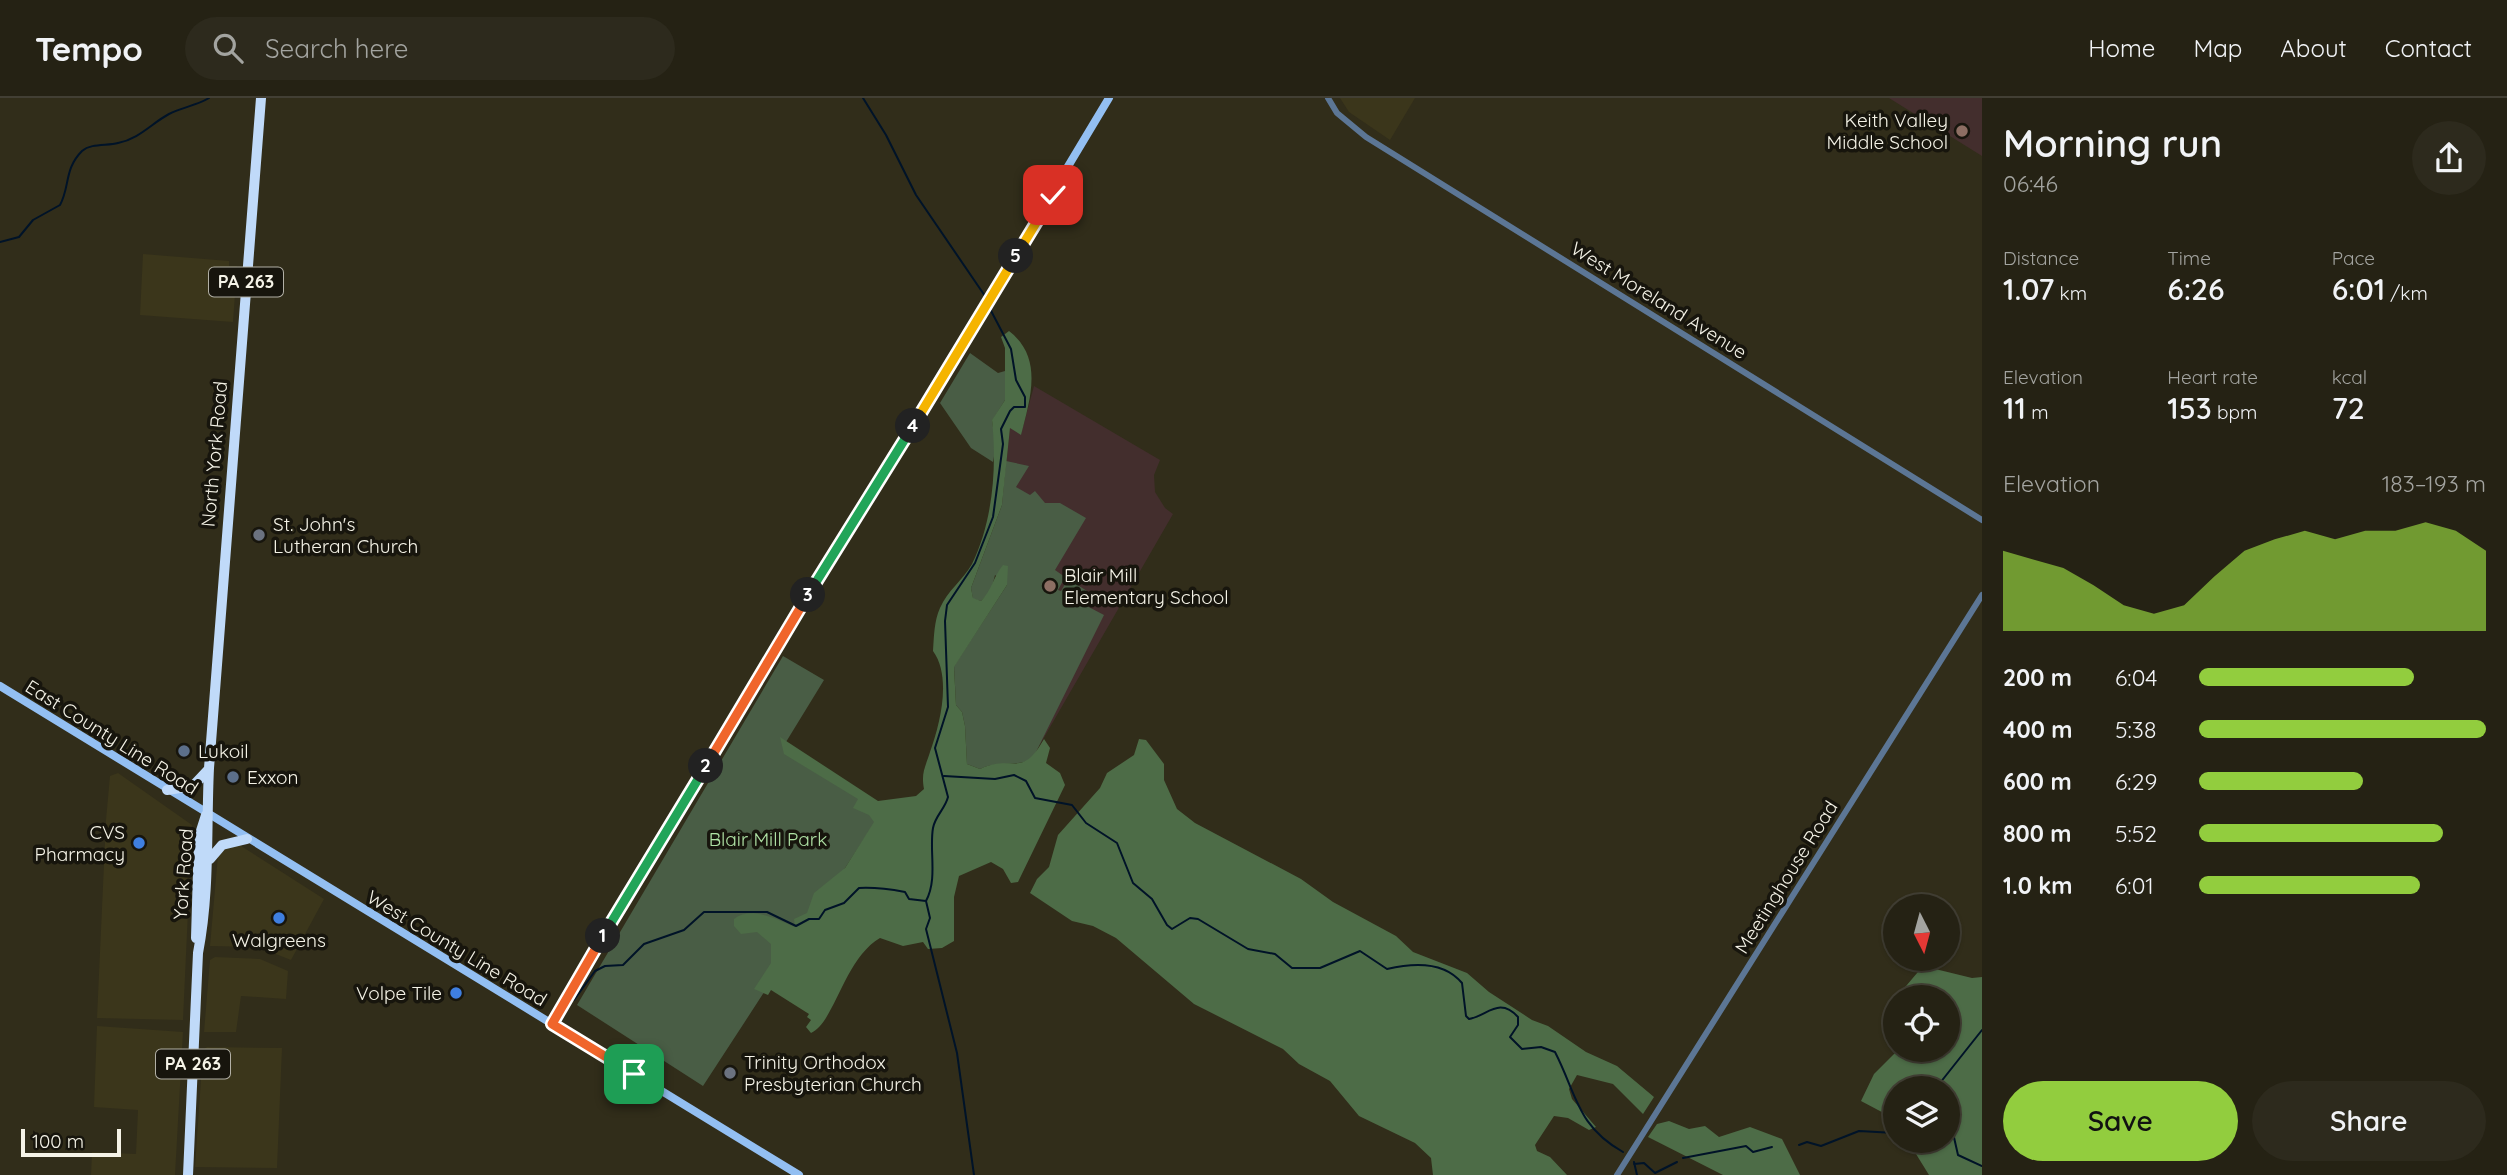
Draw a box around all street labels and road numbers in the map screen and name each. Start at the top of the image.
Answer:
street label: West Moreland Avenue [1567,236,1751,364]
road number: PA 263 [209,267,283,296]
street label: North York Road [196,380,232,528]
street label: East County Line Road [21,674,203,800]
street label: Meetinghouse Road [1729,796,1843,958]
street label: York Road [168,828,198,920]
street label: West County Line Road [363,885,551,1011]
road number: PA 263 [156,1049,230,1079]

